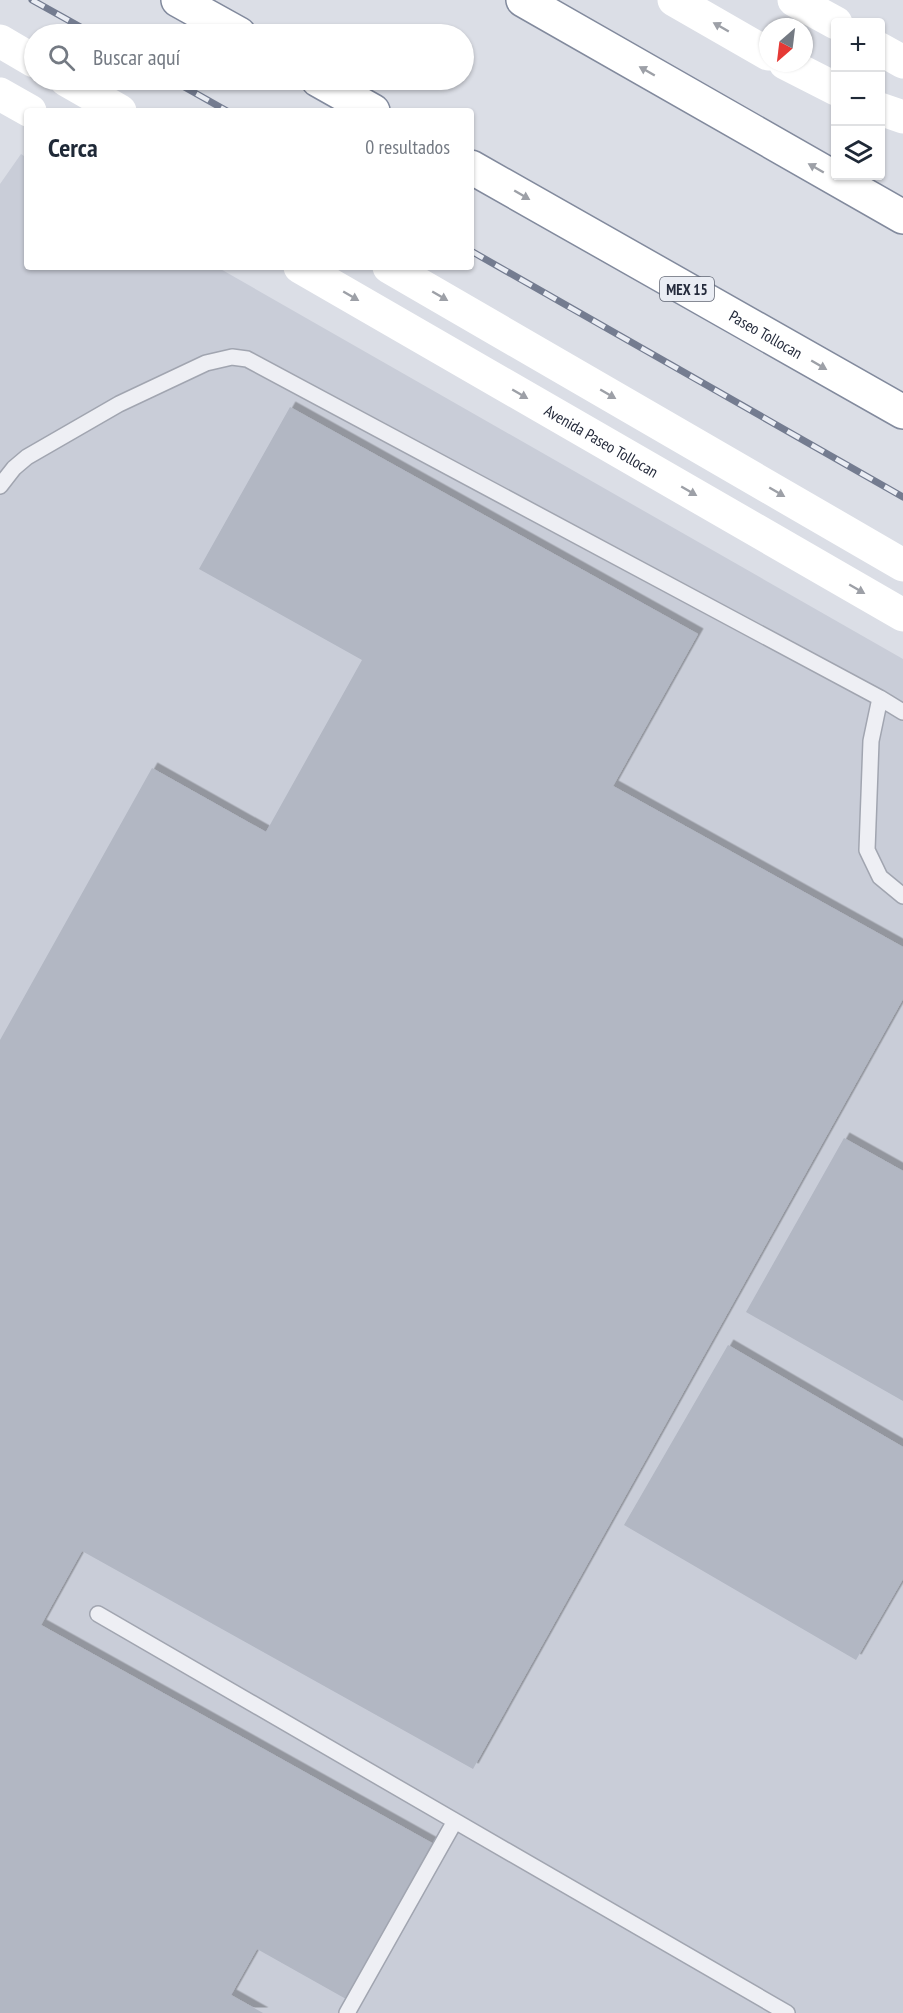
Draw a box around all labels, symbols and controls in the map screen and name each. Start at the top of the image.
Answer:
north arrow [759,18,813,72]
map controls [831,18,885,180]
button: + [831,18,885,72]
one-way arrow [712,22,729,32]
search box [24,24,474,90]
icon: search [45,41,78,74]
text: Buscar aquí [93,43,180,71]
one-way arrow [638,66,655,76]
button: − [831,72,885,126]
button: layers [831,126,885,180]
text: Cerca [48,131,98,164]
text: 0 resultados [365,134,450,160]
one-way arrow [808,162,824,173]
one-way arrow [514,190,530,201]
road number: MEX 15 [660,277,714,301]
one-way arrow [343,291,360,301]
one-way arrow [432,291,448,302]
street label: Paseo Tollocan [726,306,806,363]
one-way arrow [811,359,827,370]
one-way arrow [512,388,528,399]
one-way arrow [600,389,617,399]
street label: Avenida Paseo Tollocan [541,400,662,482]
one-way arrow [680,486,697,496]
one-way arrow [769,487,786,497]
one-way arrow [849,583,866,593]

